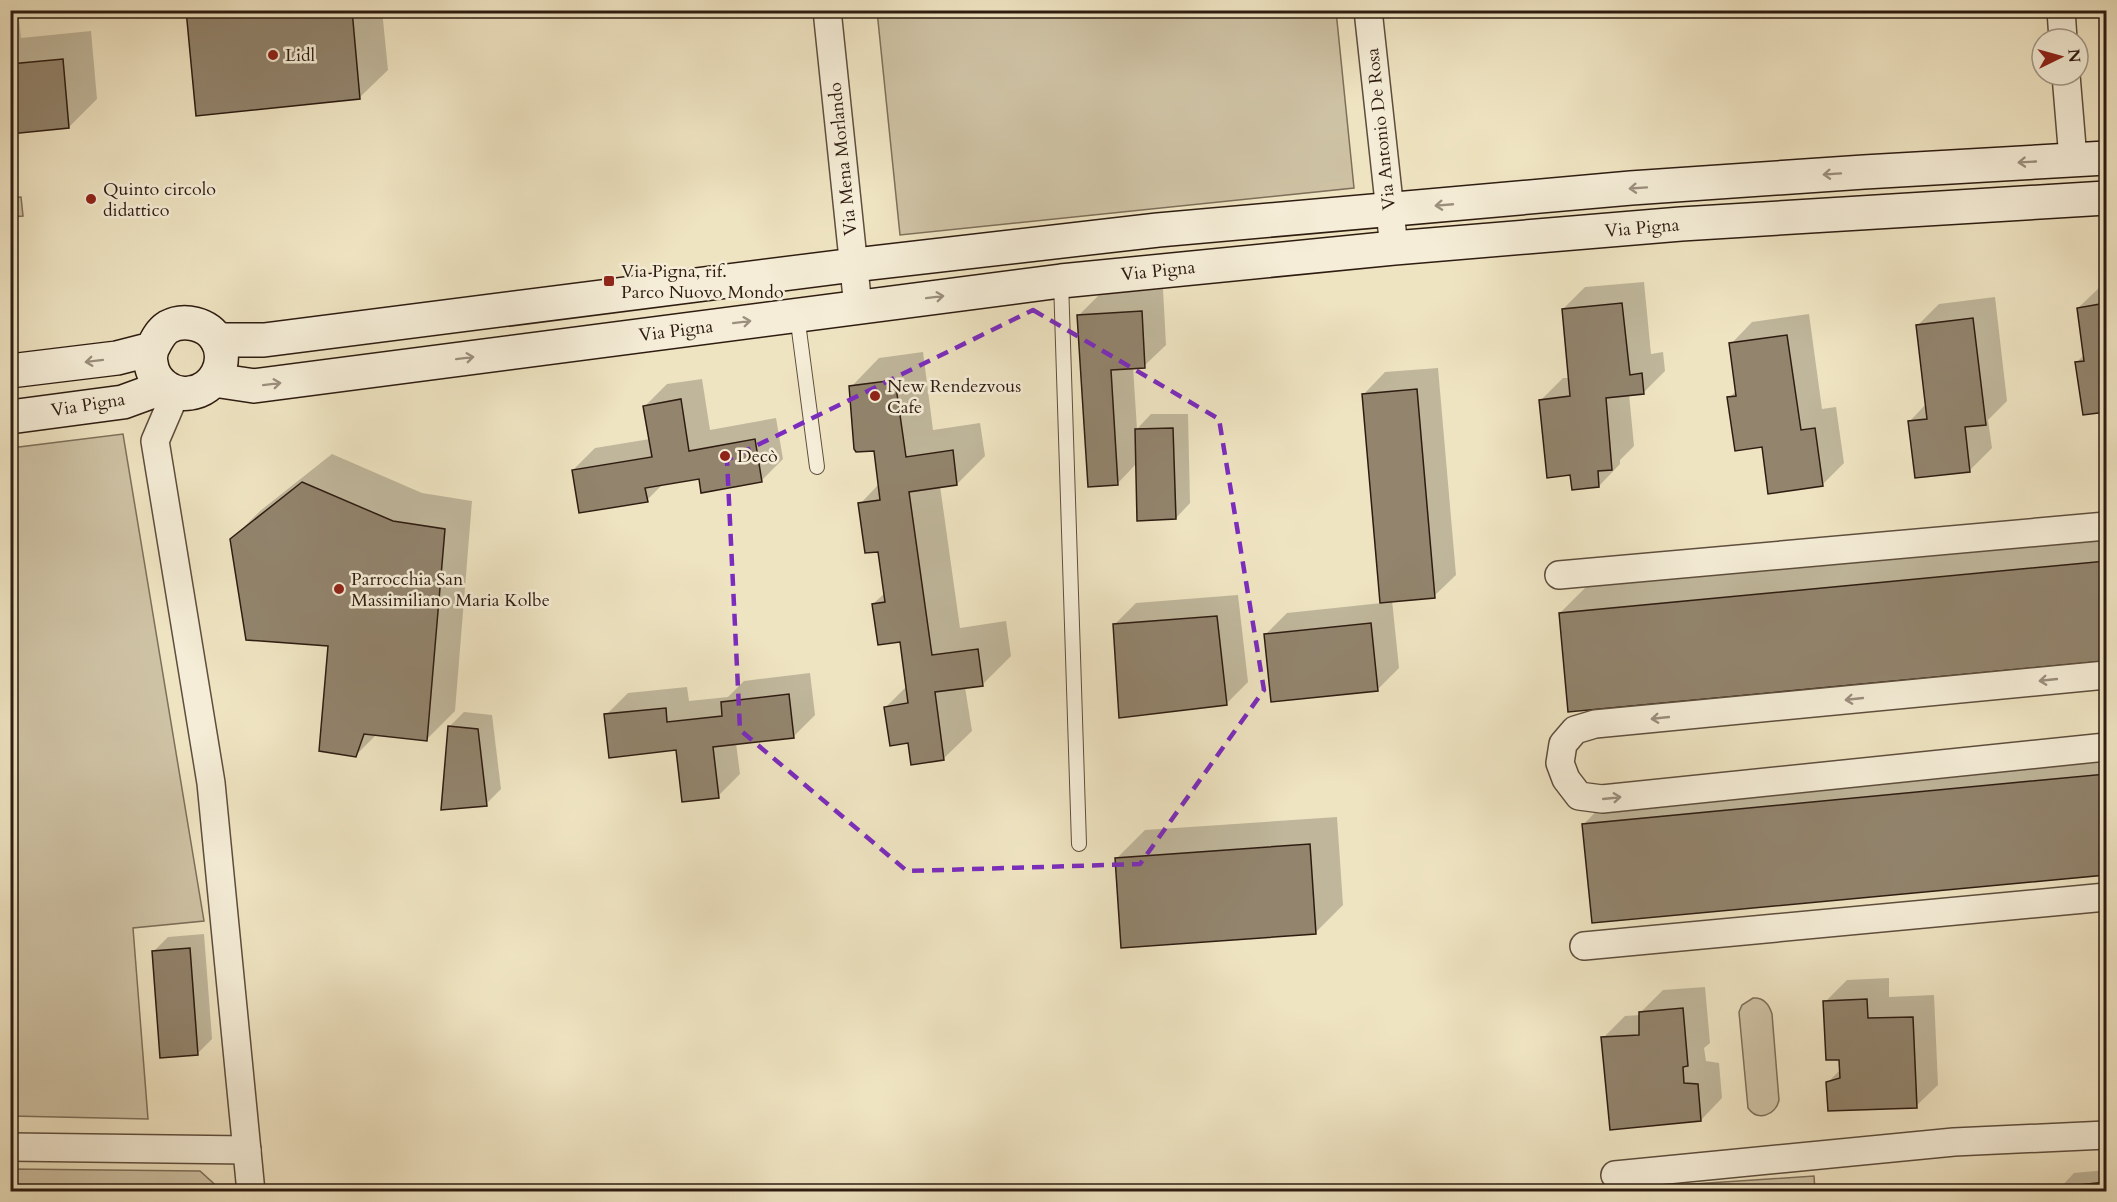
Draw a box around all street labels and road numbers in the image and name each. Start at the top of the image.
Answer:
street label: Via Antonio De Rosa [1360,46,1402,211]
street label: Via Mena Morlando [822,81,863,237]
street label: Via Pigna [1604,212,1681,244]
street label: Via Pigna [1120,255,1197,287]
street label: Via Pigna [637,314,715,348]
street label: Via Pigna [49,387,127,423]

